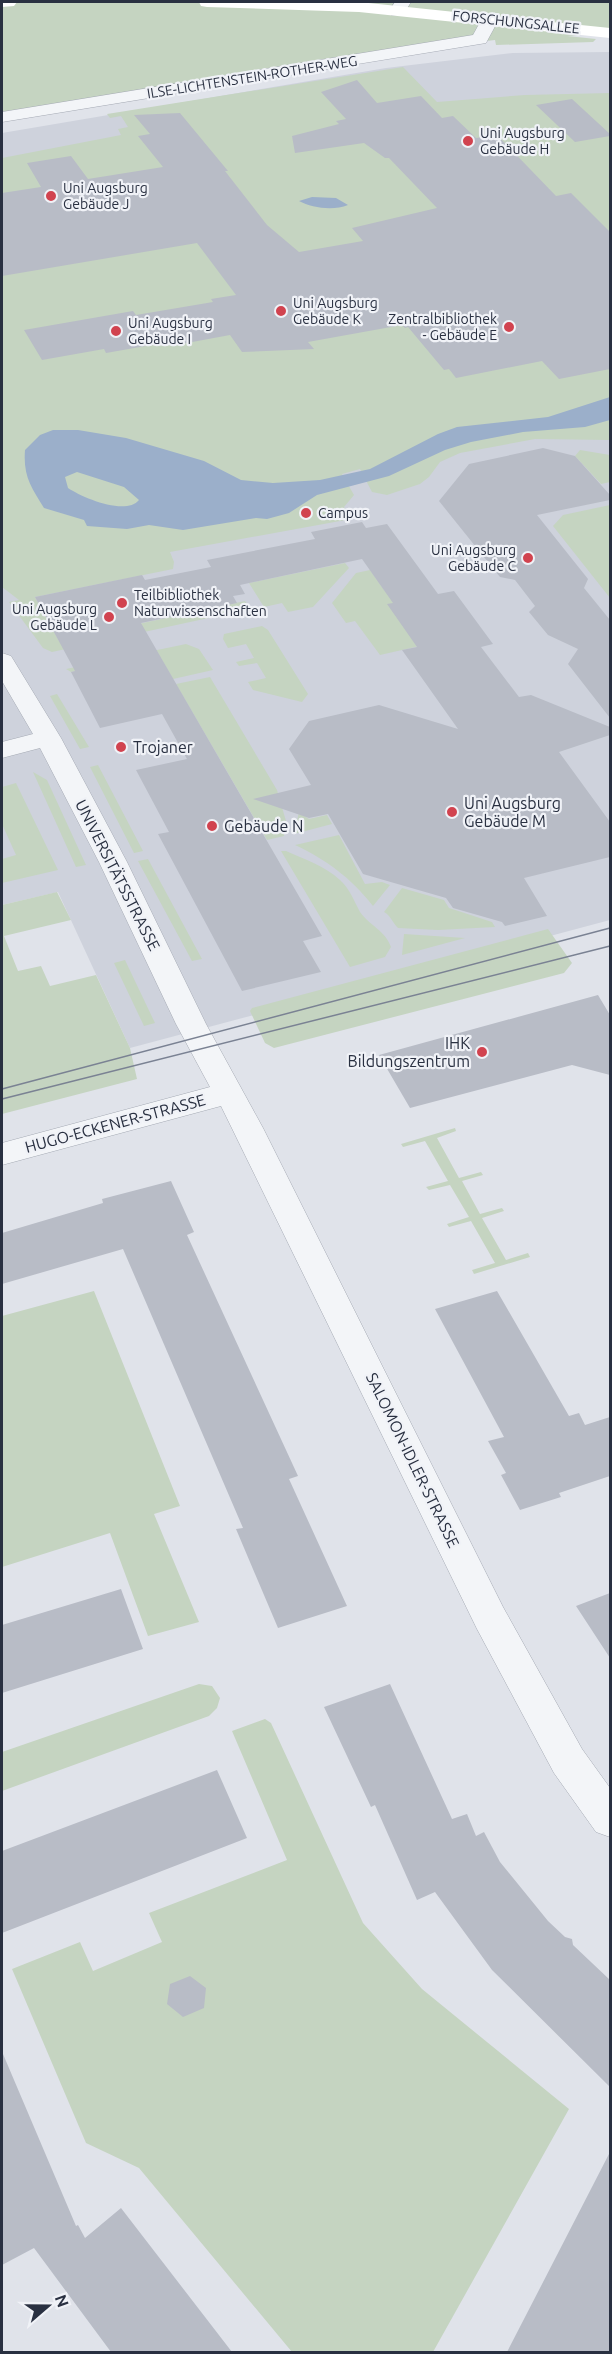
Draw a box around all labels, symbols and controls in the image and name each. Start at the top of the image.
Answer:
street label: FORSCHUNGSALLEE [452,7,581,37]
street label: ILSE-LICHTENSTEIN-ROTHER-WEG [146,52,358,102]
place label: Uni Augsburg Gebäude H [480,125,565,157]
marker: Uni Augsburg Gebäude H [461,134,475,148]
place label: Uni Augsburg Gebäude J [63,180,148,212]
marker: Uni Augsburg Gebäude J [44,189,58,203]
place label: Uni Augsburg Gebäude K [293,295,378,327]
marker: Uni Augsburg Gebäude K [274,304,288,318]
place label: Zentralbibliothek - Gebäude E [388,311,497,343]
place label: Uni Augsburg Gebäude I [128,315,213,347]
marker: Zentralbibliothek - Gebäude E [502,320,516,334]
marker: Uni Augsburg Gebäude I [109,324,123,338]
place label: Campus [318,505,368,521]
marker: Campus [299,506,313,520]
place label: Uni Augsburg Gebäude C [431,542,516,574]
marker: Uni Augsburg Gebäude C [521,551,535,565]
place label: Teilbibliothek Naturwissenschaften [134,587,267,619]
marker: Teilbibliothek Naturwissenschaften [115,596,129,610]
place label: Uni Augsburg Gebäude L [12,601,97,633]
marker: Uni Augsburg Gebäude L [102,610,116,624]
place label: Trojaner [133,738,193,756]
marker: Trojaner [114,740,128,754]
place label: Uni Augsburg Gebäude M [464,794,561,830]
street label: UNIVERSITÄTSSTRASSE [72,797,164,953]
marker: Uni Augsburg Gebäude M [445,805,459,819]
place label: Gebäude N [224,817,303,835]
marker: Gebäude N [205,819,219,833]
place label: IHK Bildungszentrum [348,1034,470,1070]
marker: IHK Bildungszentrum [475,1045,489,1059]
street label: HUGO-ECKENER-STRASSE [23,1090,207,1156]
street label: SALOMON-IDLER-STRASSE [363,1370,463,1550]
north arrow [18,2276,78,2336]
text: N [52,2292,73,2310]

